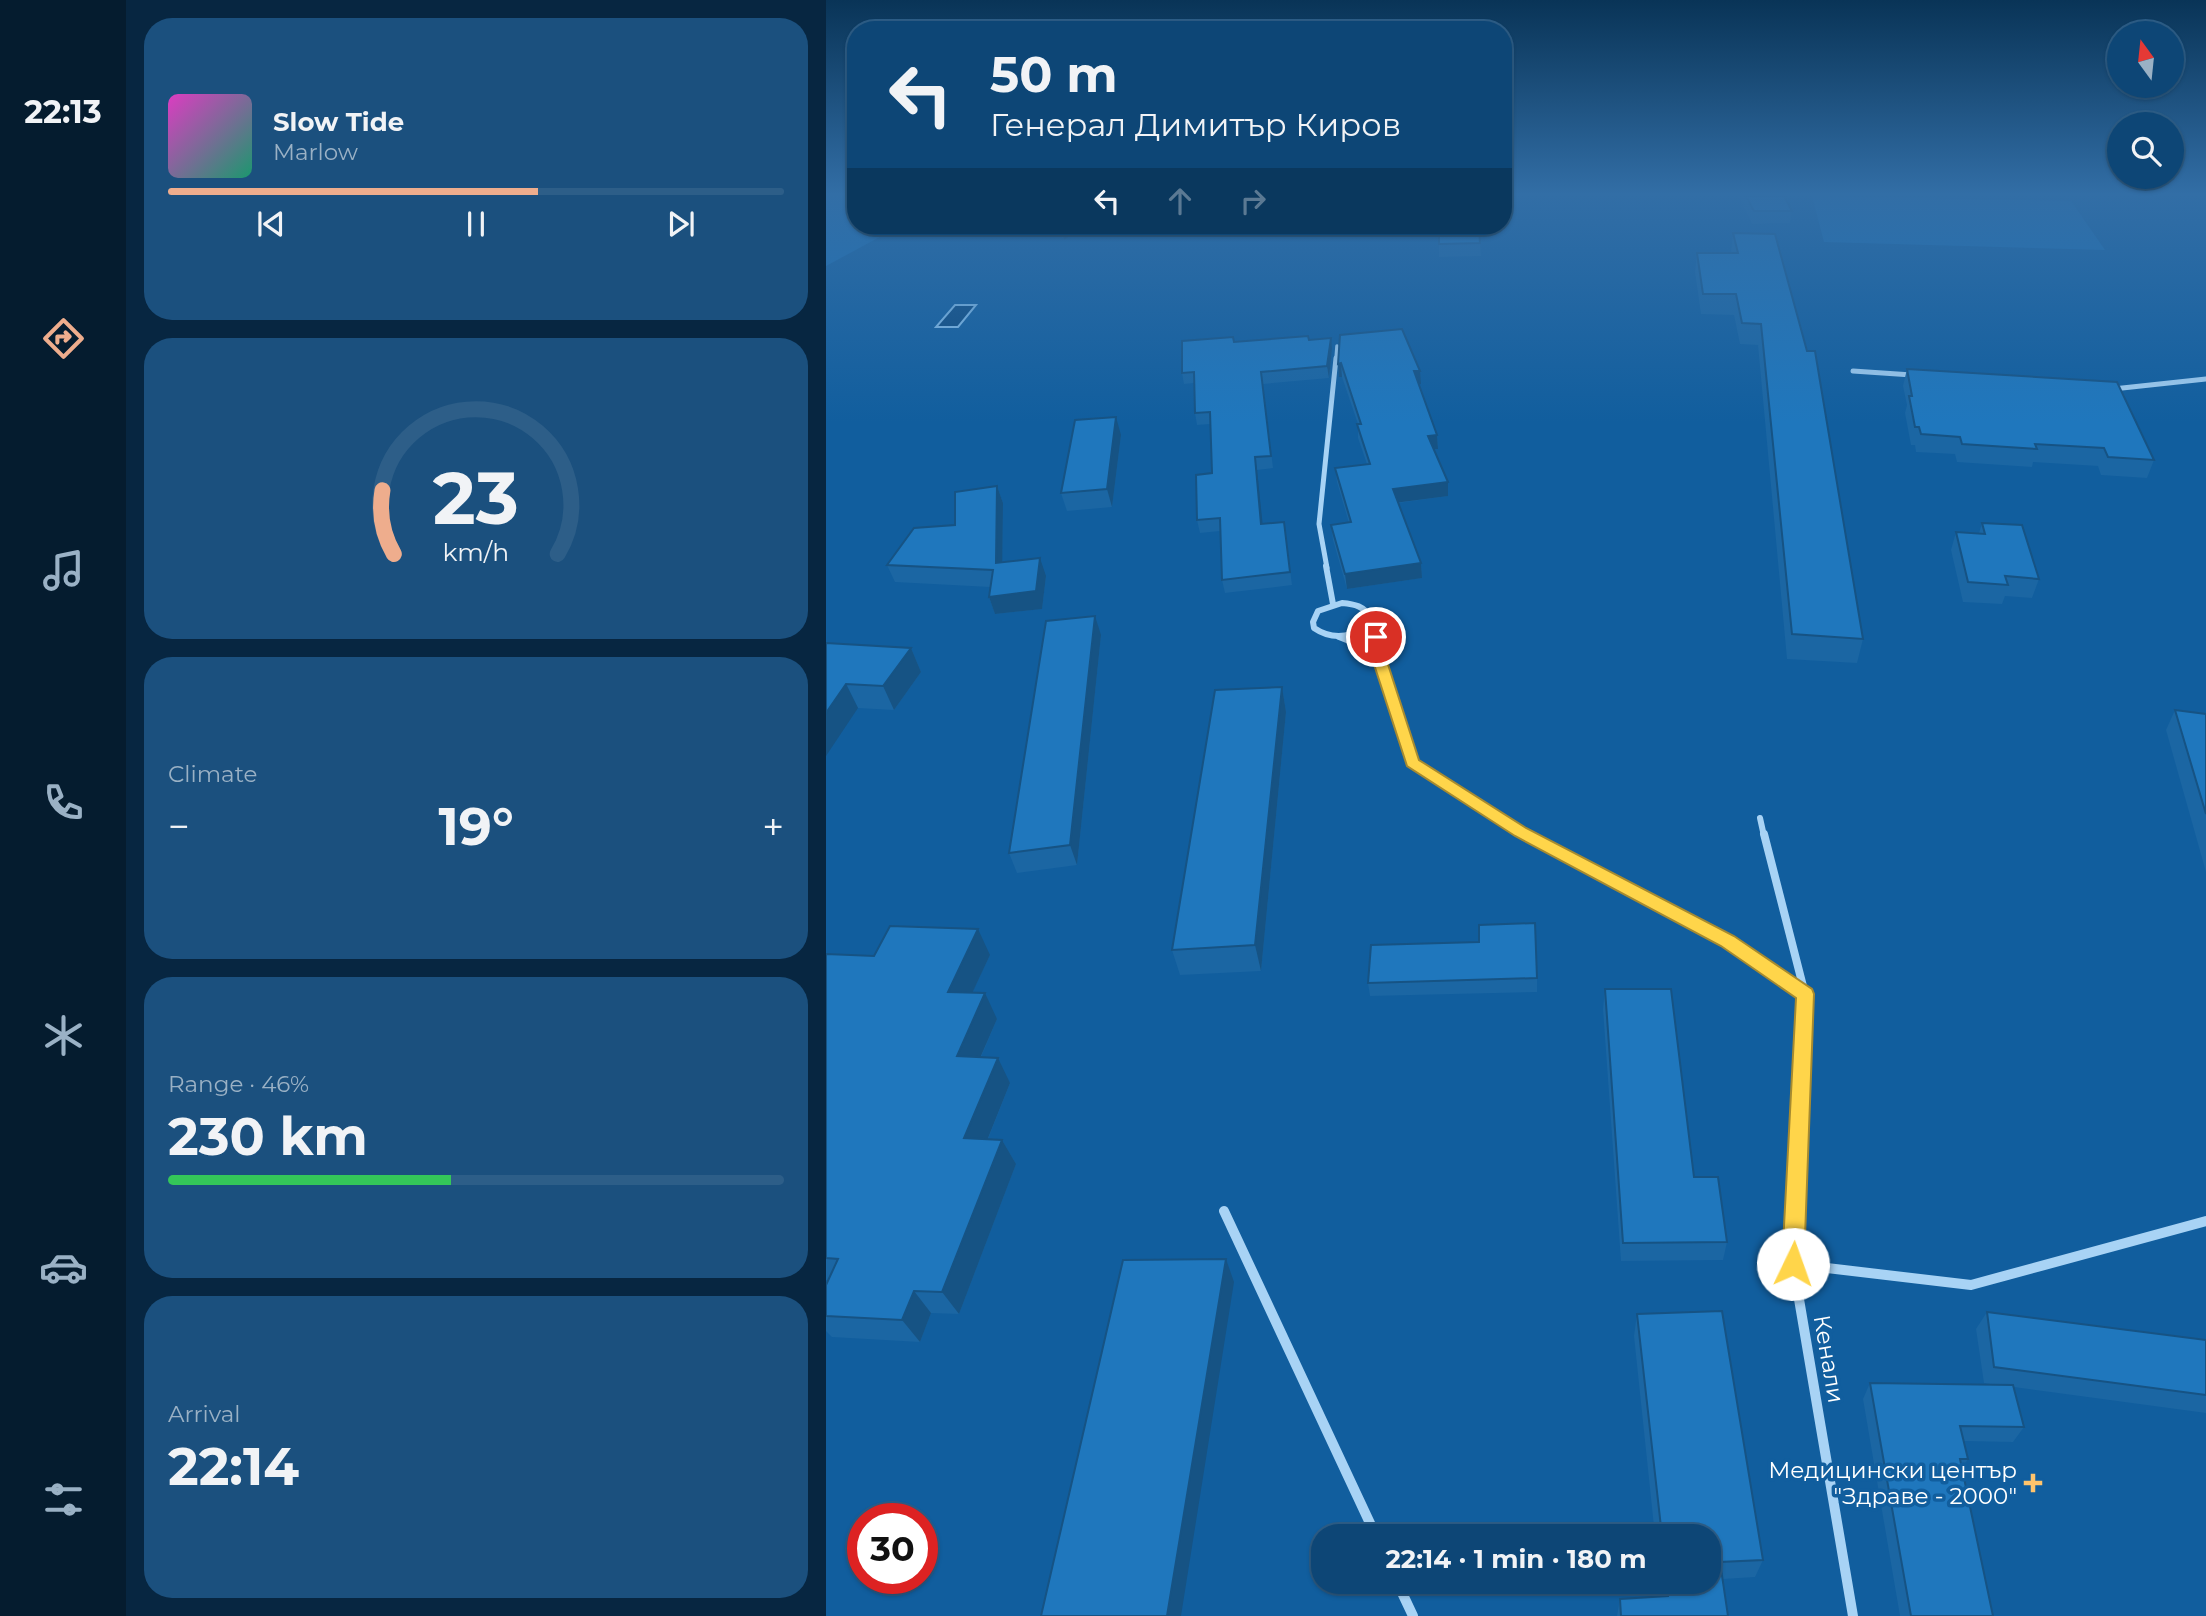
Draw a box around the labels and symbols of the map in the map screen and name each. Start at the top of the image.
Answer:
north arrow [2107,21,2184,98]
pin [1346,607,1406,667]
position arrow [1756,1227,1830,1301]
street label: Кенали [1807,1313,1851,1405]
place label: Медицински център "Здраве - 2000" [1768,1456,2017,1510]
marker: Медицински център "Здраве - 2000" [2023,1473,2043,1493]
speed limit sign: 30 [847,1503,938,1594]

